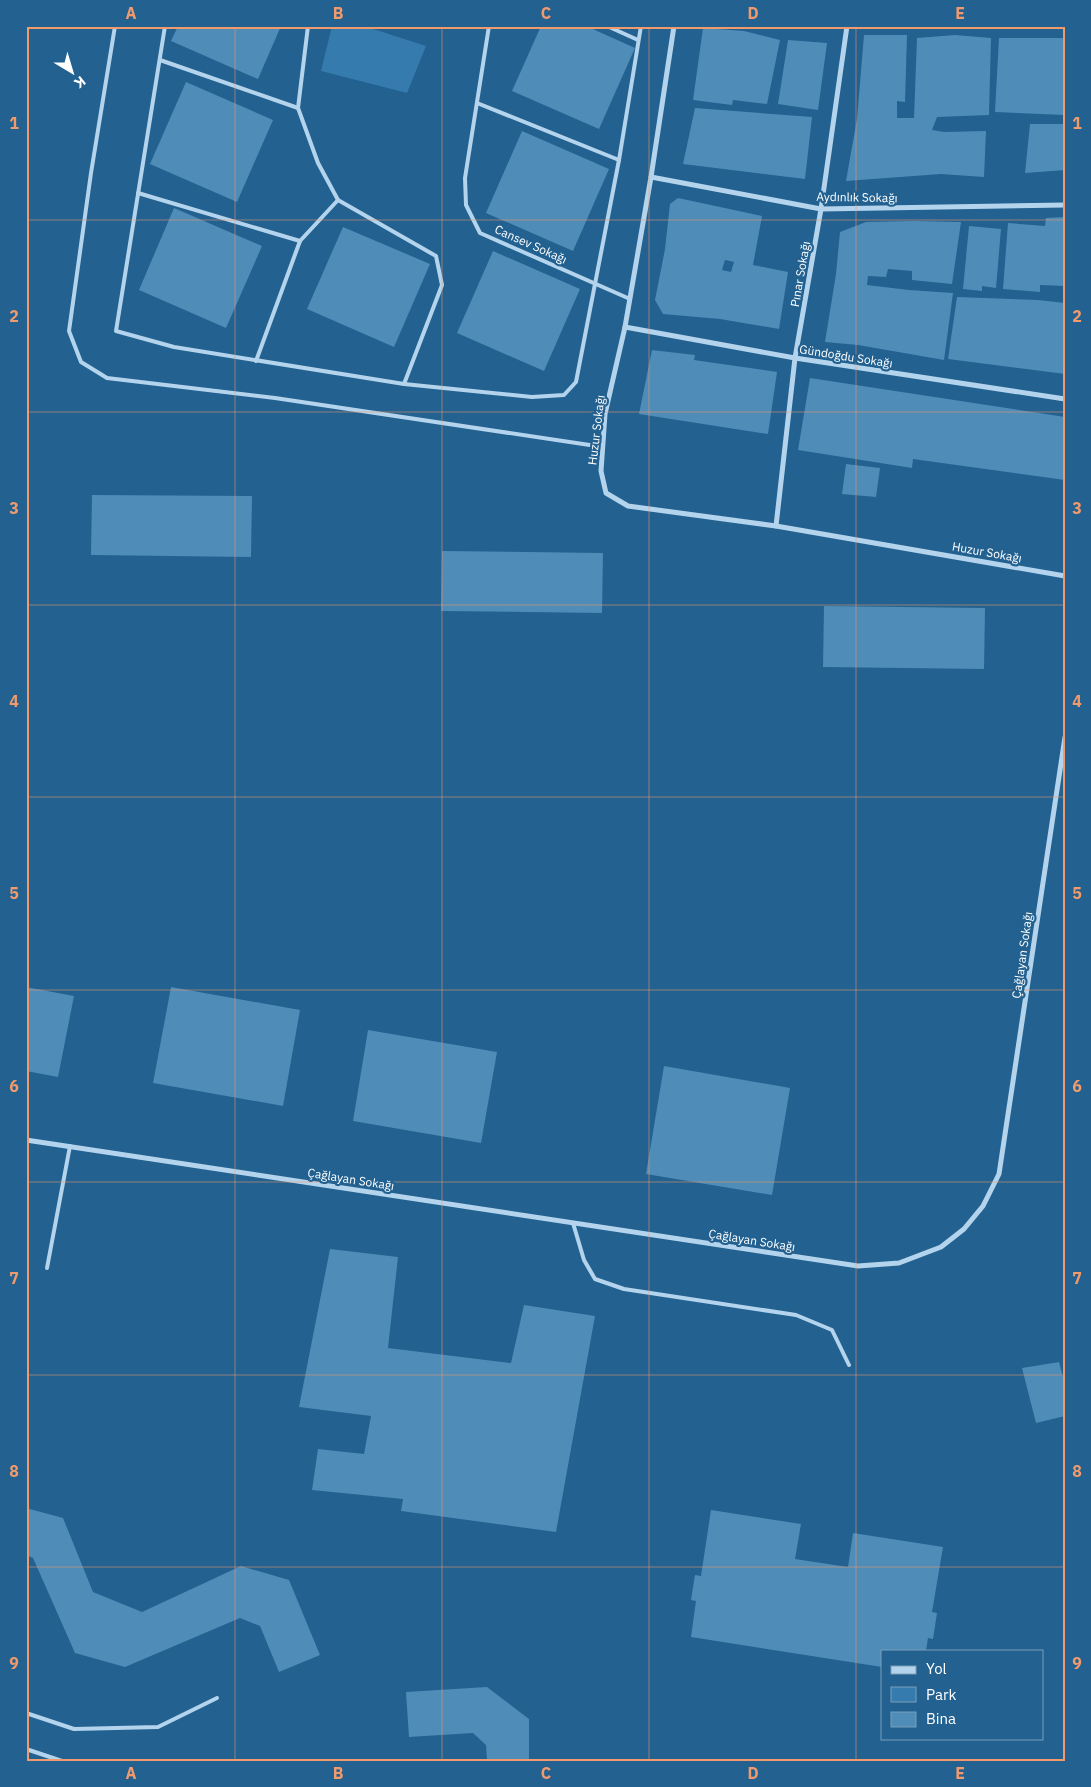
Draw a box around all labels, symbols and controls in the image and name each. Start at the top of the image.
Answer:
text: A [126,3,137,23]
text: B [333,3,344,23]
text: C [541,3,551,23]
text: D [747,3,759,23]
text: E [955,3,965,23]
north arrow [48,48,98,98]
text: K [70,72,89,92]
text: 1 [9,113,19,133]
text: 1 [1072,113,1082,133]
street label: Aydınlık Sokağı [816,189,898,205]
street label: Cansev Sokağı [493,221,569,267]
street label: Pınar Sokağı [787,240,813,308]
text: 2 [9,306,19,326]
text: 2 [1072,306,1082,326]
street label: Gündoğdu Sokağı [798,341,894,371]
street label: Huzur Sokağı [584,394,608,466]
text: 3 [9,498,19,518]
text: 3 [1072,498,1082,518]
street label: Huzur Sokağı [951,538,1023,566]
text: 4 [9,691,19,711]
text: 4 [1072,691,1082,711]
text: 5 [9,883,19,903]
text: 5 [1072,883,1082,903]
street label: Çağlayan Sokağı [1008,911,1036,999]
text: 6 [9,1076,19,1096]
text: 6 [1072,1076,1082,1096]
street label: Çağlayan Sokağı [307,1165,395,1193]
street label: Çağlayan Sokağı [708,1226,796,1254]
text: 7 [9,1268,19,1288]
text: 7 [1072,1268,1082,1288]
text: 8 [9,1461,19,1481]
text: 8 [1072,1461,1082,1481]
legend [881,1650,1044,1740]
text: 9 [9,1653,19,1673]
text: 9 [1072,1653,1082,1673]
text: Yol [926,1659,947,1678]
text: Park [926,1685,956,1704]
text: Bina [926,1709,956,1728]
text: A [126,1763,137,1783]
text: B [333,1763,344,1783]
text: C [541,1763,551,1783]
text: D [747,1763,759,1783]
text: E [955,1763,965,1783]

